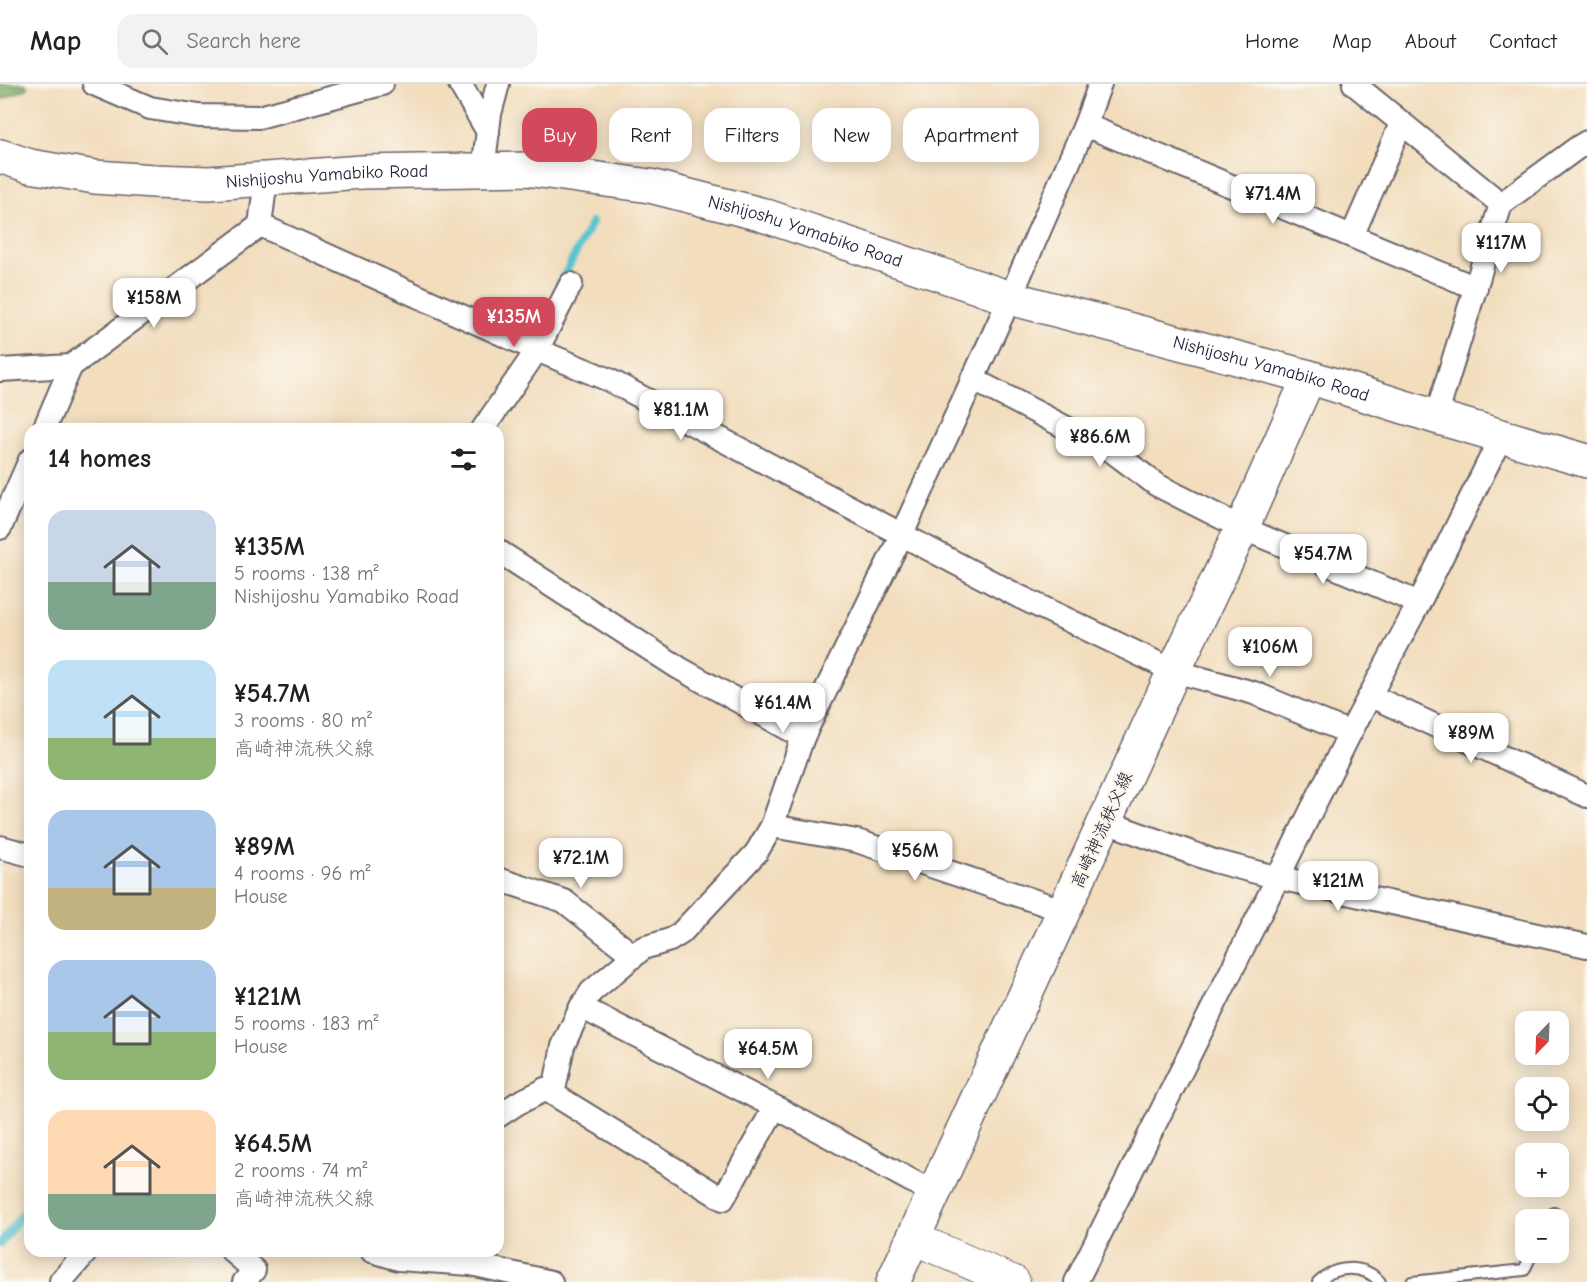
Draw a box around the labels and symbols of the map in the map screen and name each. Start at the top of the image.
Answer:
street label: Nishijoshu Yamabiko Road [225,160,428,192]
pin: ¥71.4M [1224,174,1322,225]
street label: Nishijoshu Yamabiko Road [706,191,905,272]
pin: ¥117M [1459,223,1543,274]
pin: ¥158M [112,278,196,329]
pin: ¥135M [472,297,556,348]
street label: Nishijoshu Yamabiko Road [1171,331,1372,406]
pin: ¥81.1M [632,390,730,441]
pin: ¥86.6M [1051,417,1149,468]
pin: ¥54.7M [1274,534,1372,585]
pin: ¥106M [1228,627,1312,678]
pin: ¥61.4M [734,683,832,734]
pin: ¥89M [1435,713,1507,764]
street label: 高崎神流秩父線 [1067,768,1137,892]
pin: ¥56M [879,831,951,882]
pin: ¥72.1M [532,838,630,889]
pin: ¥121M [1296,861,1380,912]
north arrow [1515,1011,1569,1065]
pin: ¥64.5M [719,1029,817,1080]

